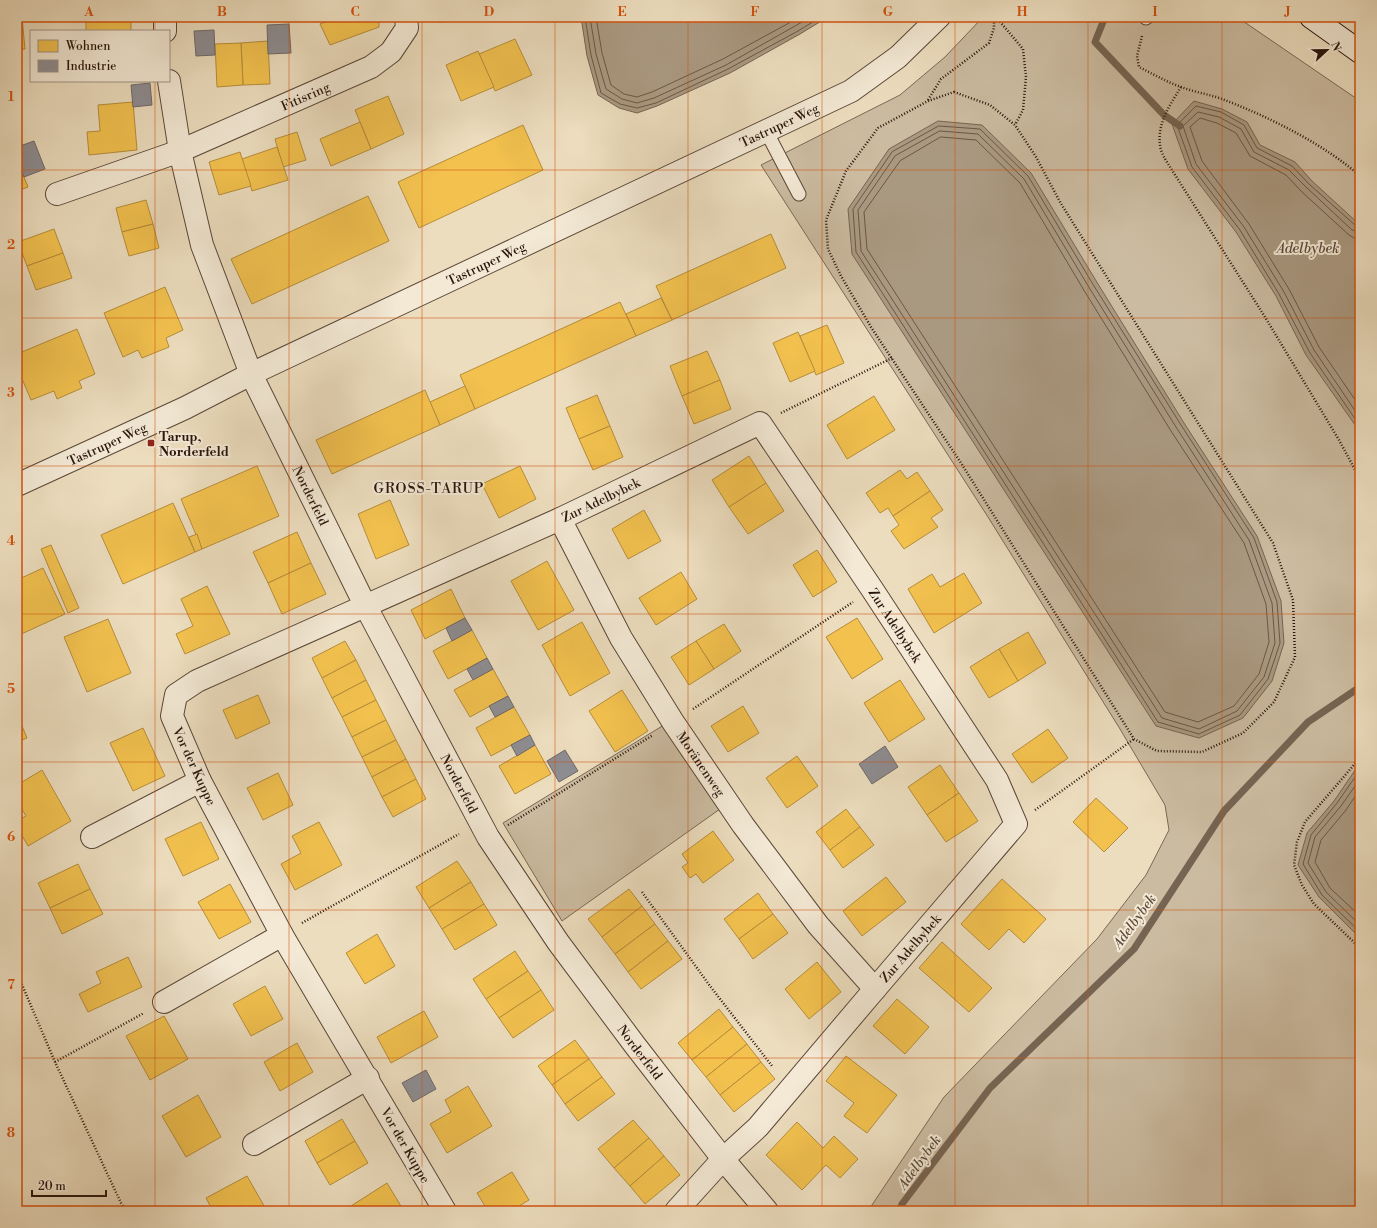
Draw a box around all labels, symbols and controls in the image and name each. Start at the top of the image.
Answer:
text: A [83,4,94,20]
text: B [217,4,227,20]
text: C [350,4,360,20]
text: D [484,4,494,20]
text: E [617,4,627,20]
text: F [750,4,760,20]
text: G [883,4,894,20]
text: H [1017,4,1028,20]
text: I [1152,4,1158,20]
text: J [1283,4,1291,20]
legend [30,30,170,82]
north arrow [1307,30,1347,70]
text: Wohnen [65,39,110,54]
text: N [1327,40,1344,54]
text: Industrie [66,59,116,74]
street label: Fitisring [279,79,333,115]
text: 1 [8,89,15,105]
street label: Tastruper Weg [738,100,822,151]
text: 2 [7,237,15,253]
street label: Tastruper Weg [444,238,529,289]
water label: Adelbybek [1275,240,1339,258]
text: 3 [7,385,15,401]
street label: Tastruper Weg [65,419,150,470]
place label: Tarup, Norderfeld [159,429,229,460]
marker: Tarup, Norderfeld [146,438,156,448]
street label: Norderfeld [289,464,332,529]
street label: Zur Adelbybek [559,474,644,526]
district label: GROSS-TARUP [374,480,484,498]
text: 4 [7,533,16,549]
street label: Zur Adelbybek [865,586,925,667]
text: 5 [7,681,15,697]
street label: Vor der Kuppe [169,724,219,809]
street label: Moränenweg [673,729,728,800]
street label: Norderfeld [437,752,481,817]
text: 6 [7,829,15,845]
water label: Adelbybek [1108,891,1160,954]
street label: Zur Adelbybek [877,910,945,986]
text: 7 [7,977,15,993]
street label: Norderfeld [613,1022,666,1083]
street label: Vor der Kuppe [377,1104,433,1187]
text: 8 [7,1125,15,1141]
water label: Adelbybek [893,1132,945,1195]
scale bar [32,1172,106,1198]
text: 20 m [38,1179,66,1194]

